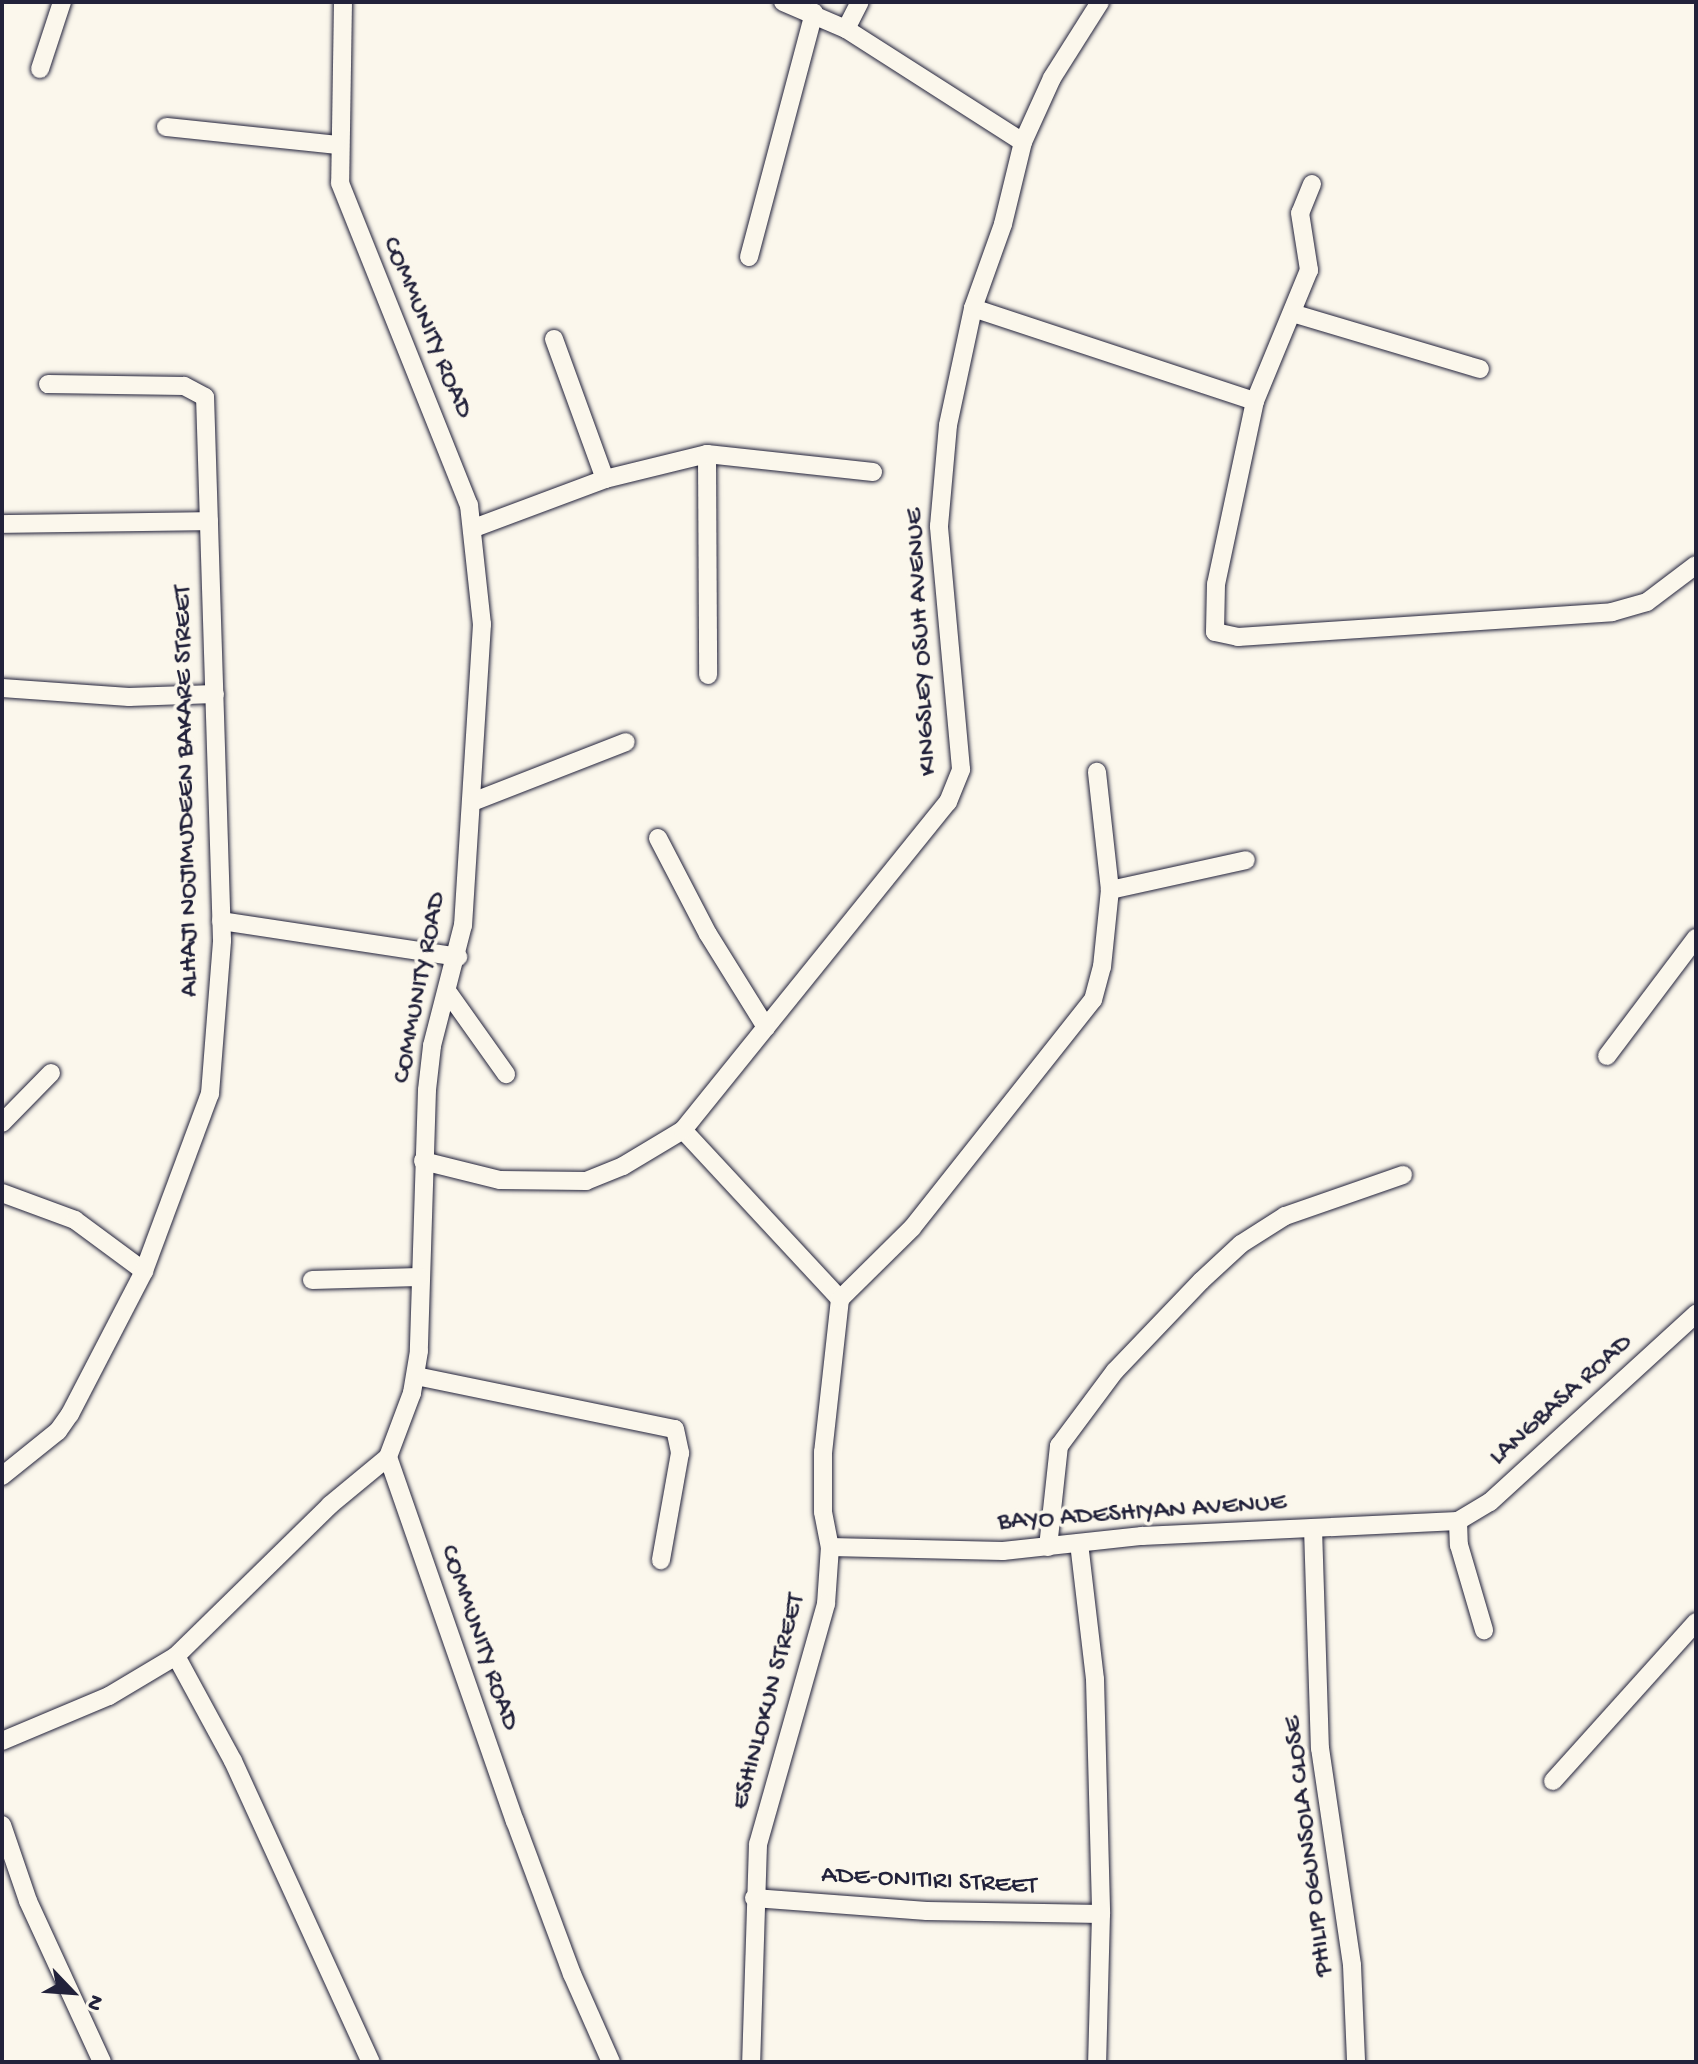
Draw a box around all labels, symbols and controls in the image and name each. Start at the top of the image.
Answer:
street label: COMMUNITY ROAD [374,233,478,423]
street label: KINGSLEY OSUH AVENUE [900,507,946,777]
street label: ALHAJI NOJIMUDEEN BAKARE STREET [169,585,207,997]
street label: COMMUNITY ROAD [387,890,455,1086]
street label: LANGBASA ROAD [1484,1329,1640,1473]
street label: BAYO ADESHIYAN AVENUE [997,1488,1287,1540]
street label: COMMUNITY ROAD [432,1541,524,1735]
street label: ESHINLOKUN STREET [726,1591,814,1813]
street label: PHILIP OGUNSOLA CLOSE [1279,1714,1341,1978]
street label: ADE-ONITIRI STREET [820,1861,1038,1903]
north arrow [32,1952,112,2032]
text: N [79,1990,109,2014]

